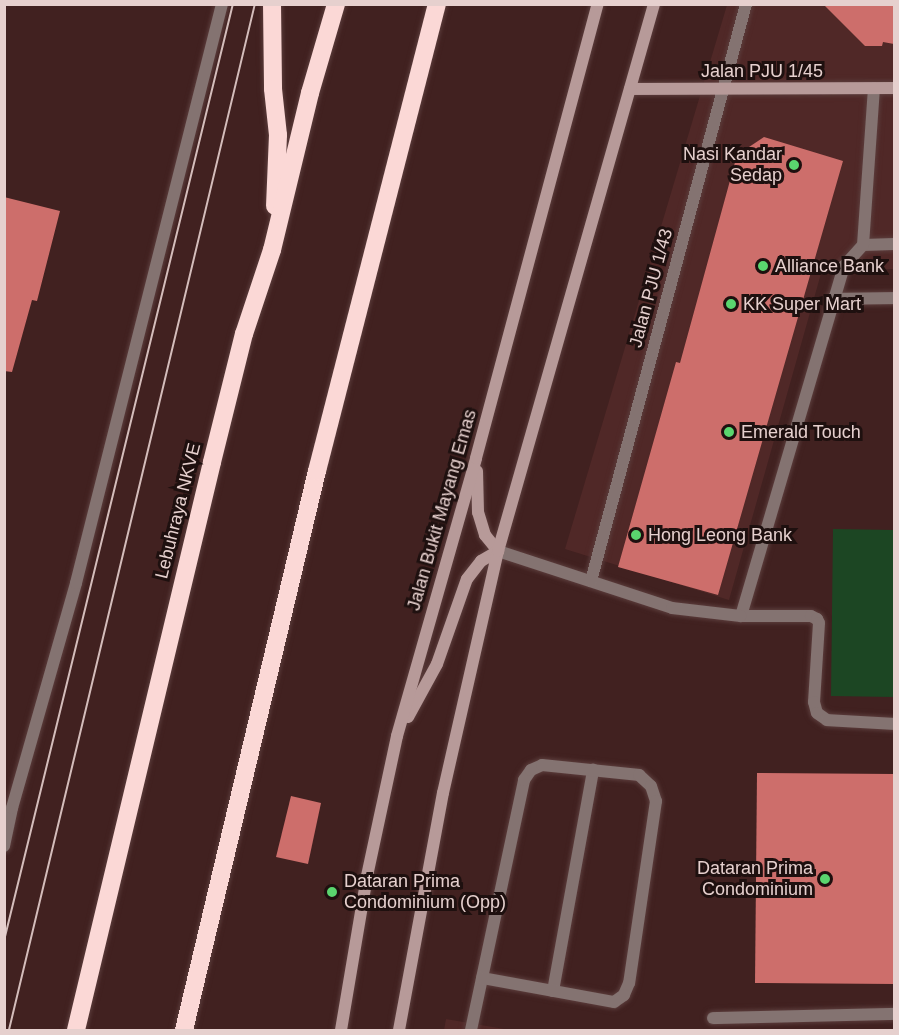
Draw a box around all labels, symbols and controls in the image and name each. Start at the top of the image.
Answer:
street label: Jalan PJU 1/45 [701,60,823,82]
place label: Nasi Kandar Sedap [683,144,782,186]
marker: Nasi Kandar Sedap [787,158,801,172]
street label: Jalan PJU 1/43 [625,226,677,350]
place label: Alliance Bank [775,255,884,277]
marker: Alliance Bank [756,259,770,273]
place label: KK Super Mart [743,293,861,315]
marker: KK Super Mart [724,297,738,311]
street label: Jalan Bukit Mayang Emas [403,407,481,613]
place label: Emerald Touch [741,421,861,443]
marker: Emerald Touch [722,425,736,439]
street label: Lebuhraya NKVE [151,441,205,581]
place label: Hong Leong Bank [648,524,792,546]
marker: Hong Leong Bank [629,528,643,542]
place label: Dataran Prima Condominium [697,858,813,900]
place label: Dataran Prima Condominium (Opp) [344,871,506,914]
marker: Dataran Prima Condominium [818,872,832,886]
marker: Dataran Prima Condominium (Opp) [325,885,339,899]

